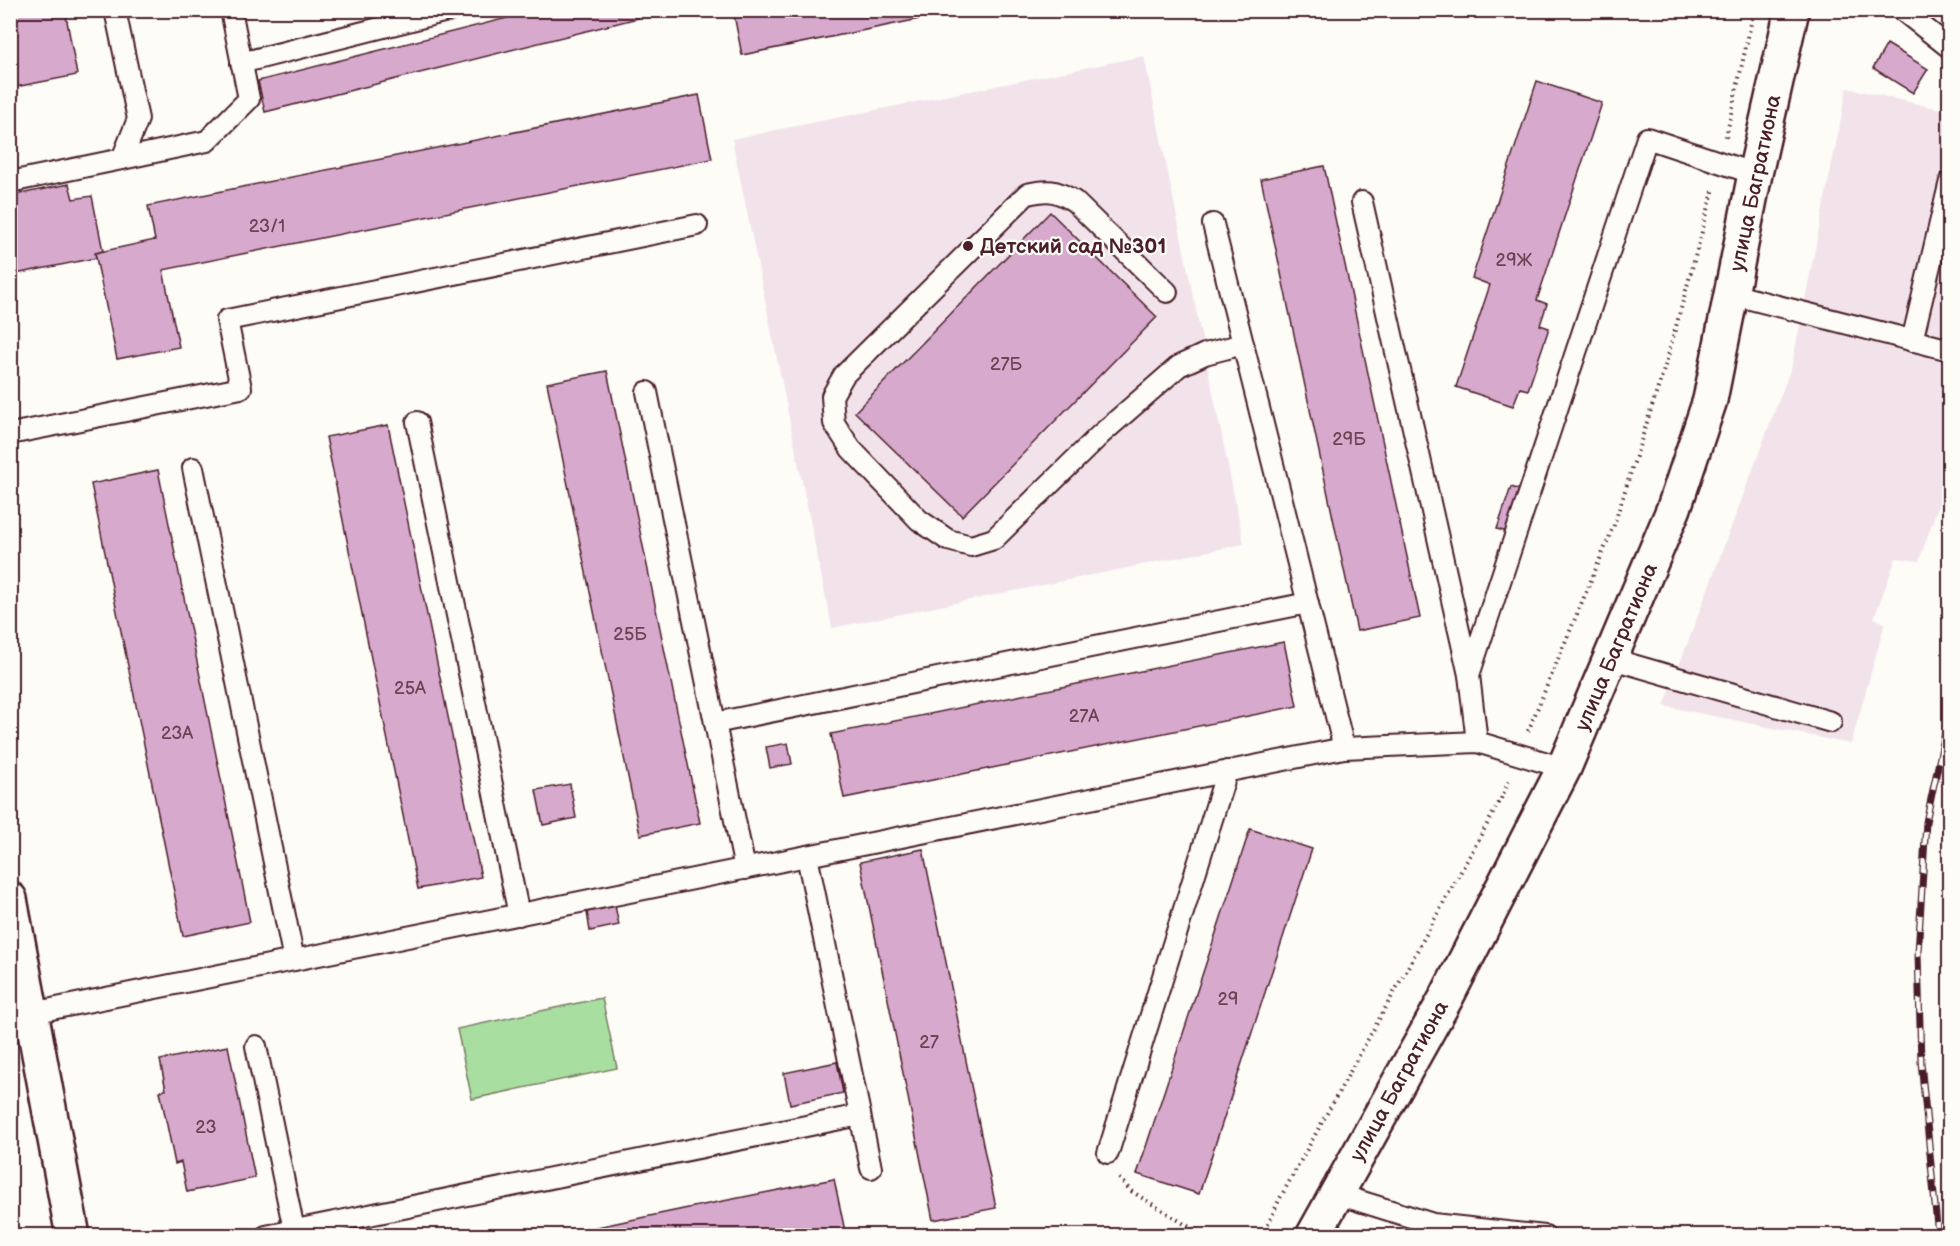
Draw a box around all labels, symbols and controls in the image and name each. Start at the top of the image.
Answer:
street label: улица Багратиона [1725,92,1787,274]
house number: 23/1 [249,216,285,237]
place label: Детский сад №301 [980,234,1166,259]
marker: Детский сад №301 [961,239,975,253]
house number: 29Ж [1496,250,1533,271]
house number: 27Б [990,354,1022,375]
house number: 29Б [1332,429,1366,450]
street label: улица Багратиона [1570,559,1663,735]
house number: 25Б [613,624,647,645]
house number: 25А [394,678,426,699]
house number: 27А [1069,706,1099,727]
house number: 23А [161,723,193,744]
house number: 29 [1217,989,1239,1010]
street label: улица Багратиона [1345,996,1454,1166]
house number: 27 [919,1032,939,1053]
house number: 23 [195,1117,217,1138]

